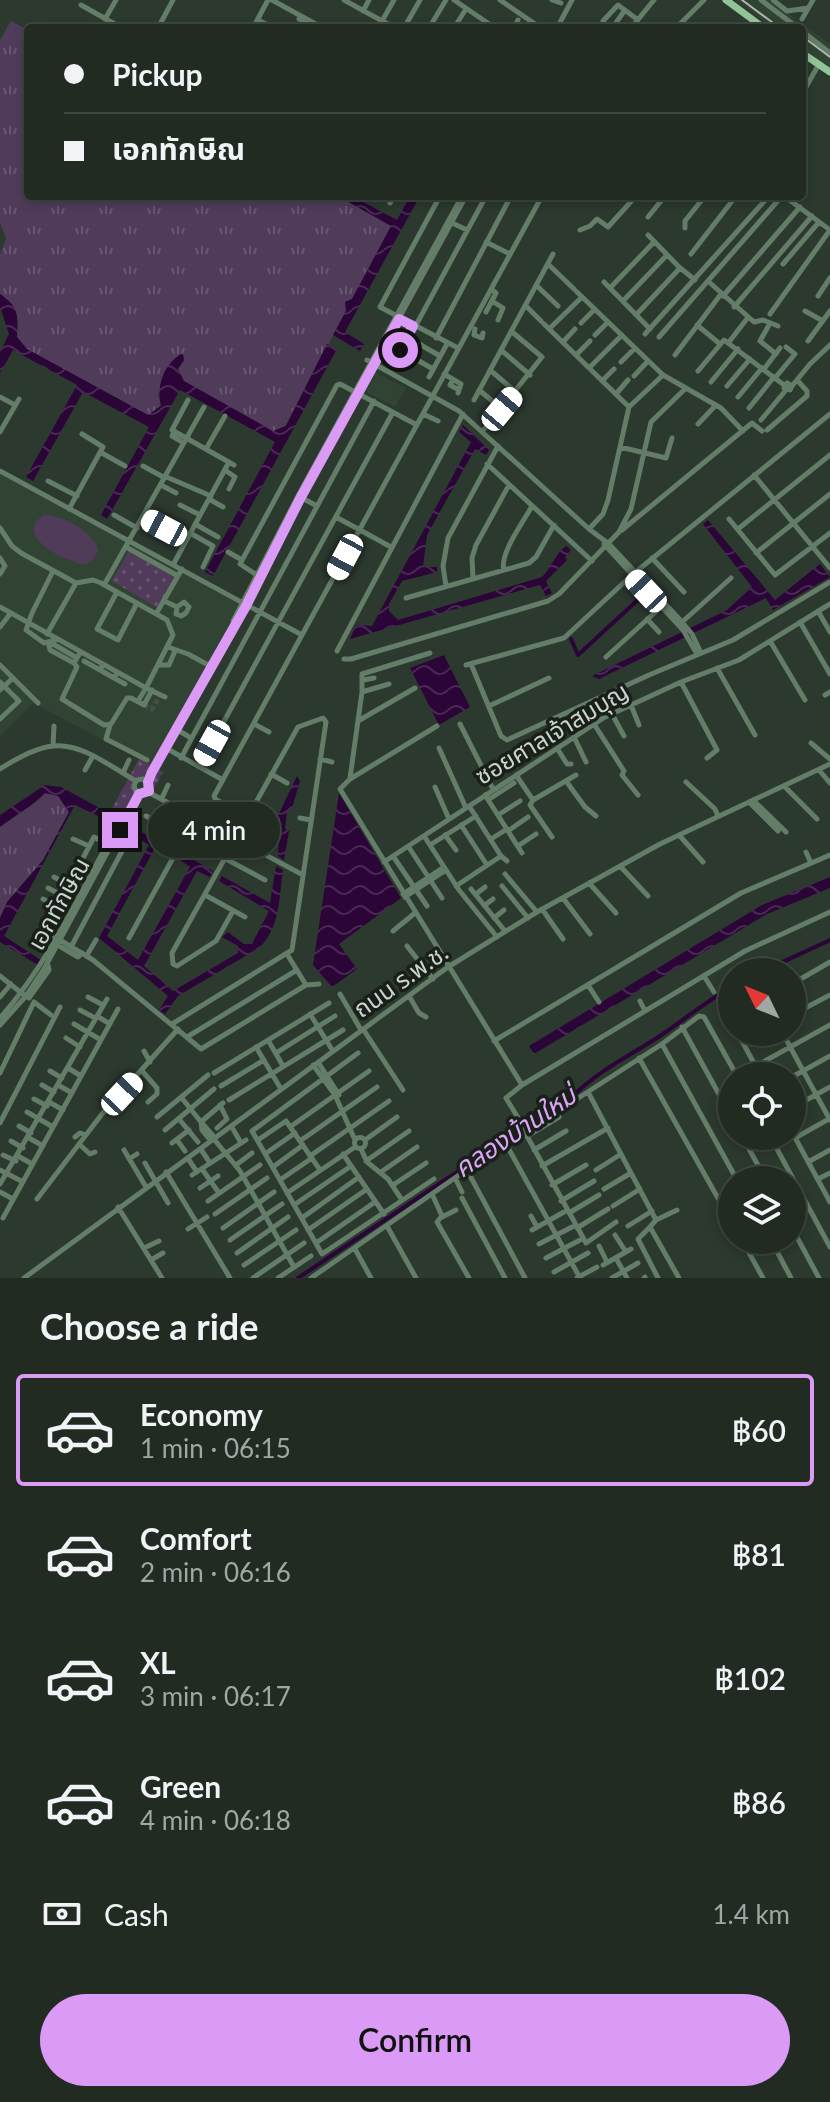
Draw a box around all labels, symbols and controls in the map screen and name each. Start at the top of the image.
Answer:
text: Pickup [112,56,203,92]
text: เอกทักษิณ [112,130,245,166]
route start [382,332,418,368]
car [477,383,527,435]
car [137,506,191,550]
car [323,530,367,584]
car [621,565,671,617]
street label: ซอยศาลเจ้าสมบุญ [469,676,634,792]
car [190,716,234,770]
callout: 4 min [148,802,280,858]
route end [102,812,138,848]
text: 4 min [182,814,246,846]
street label: เอกทักษิณ [20,852,95,955]
street label: ถนน ร.พ.ช. [347,937,453,1023]
north arrow [718,958,806,1046]
map controls [718,958,806,1254]
button: locate [718,1062,806,1150]
car [97,1068,147,1120]
water label: คลองบ้านใหม่ [447,1076,585,1184]
button: layers [718,1166,806,1254]
text: Choose a ride [40,1304,259,1348]
icon: car [44,1394,116,1466]
text: Economy [140,1396,263,1432]
text: ฿60 [731,1412,786,1448]
text: 1 min · 06:15 [140,1432,291,1464]
icon: car [44,1518,116,1590]
text: Comfort [140,1520,252,1556]
text: ฿81 [731,1536,786,1572]
text: 2 min · 06:16 [140,1556,291,1588]
icon: car [44,1642,116,1714]
text: XL [140,1644,176,1680]
text: ฿102 [714,1660,786,1696]
text: 3 min · 06:17 [140,1680,291,1712]
icon: car [44,1766,116,1838]
text: Green [140,1768,221,1804]
text: ฿86 [731,1784,786,1820]
text: 4 min · 06:18 [140,1804,291,1836]
icon: cash [40,1892,84,1936]
text: Cash [104,1896,169,1932]
text: 1.4 km [712,1898,790,1930]
button: Confirm [40,1994,790,2086]

